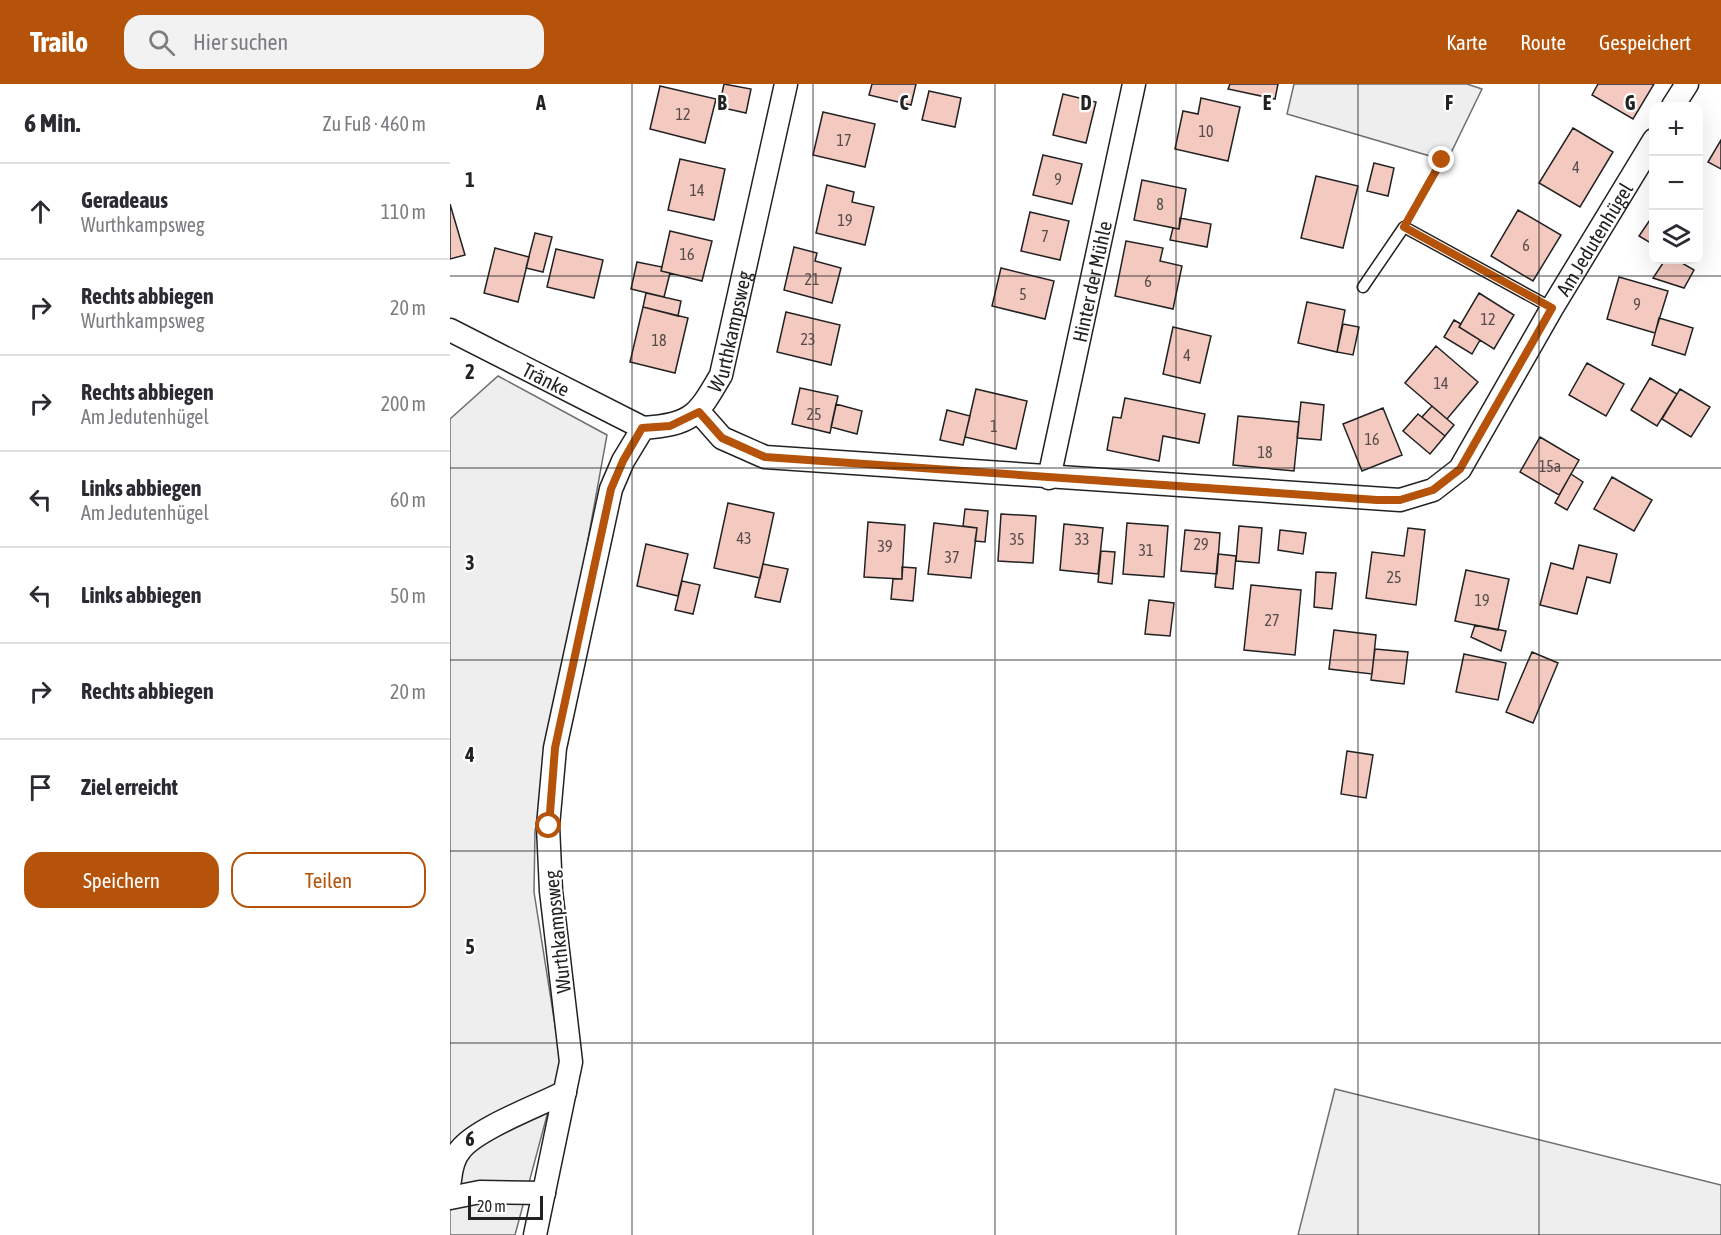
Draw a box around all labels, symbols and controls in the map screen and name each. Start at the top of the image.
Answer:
search box [124,15,544,69]
text: Trailo [30,26,88,58]
icon: search [145,26,178,59]
text: Hier suchen [193,29,288,55]
text: Karte [1446,30,1487,54]
text: Route [1520,30,1566,54]
text: Gespeichert [1599,30,1691,54]
text: A [535,91,546,114]
text: B [717,91,727,114]
text: C [900,91,909,114]
text: D [1080,91,1092,114]
text: E [1263,91,1272,114]
text: F [1445,91,1453,114]
text: G [1625,91,1636,114]
map controls [1649,102,1703,264]
button: + [1649,102,1703,156]
house number: 12 [675,105,691,123]
text: 6 Min. [24,108,80,138]
text: Zu Fuß · 460 m [323,112,426,135]
house number: 10 [1198,122,1214,140]
house number: 17 [836,131,852,149]
route end [1428,146,1454,172]
button: − [1649,156,1703,210]
house number: 4 [1572,158,1580,176]
text: 1 [465,168,475,191]
house number: 9 [1054,170,1062,188]
street label: Am Jedutenhügel [1551,178,1637,300]
house number: 14 [689,181,705,199]
text: Geradeaus [81,187,168,213]
icon: ahead [24,195,57,228]
house number: 8 [1156,195,1164,213]
text: 110 m [381,200,426,223]
button: layers [1649,210,1703,264]
house number: 19 [837,211,853,229]
text: Wurthkampsweg [81,213,204,236]
street label: Hinter der Mühle [1067,219,1116,344]
house number: 7 [1041,227,1049,245]
house number: 6 [1522,236,1530,254]
house number: 16 [679,245,695,263]
street label: Wurthkampsweg [702,268,755,396]
house number: 21 [804,270,820,288]
house number: 6 [1144,272,1152,290]
text: Rechts abbiegen [81,283,214,309]
house number: 5 [1019,285,1027,303]
icon: right [24,291,57,324]
house number: 9 [1633,295,1641,313]
text: 20 m [390,296,426,319]
text: Wurthkampsweg [81,309,204,332]
house number: 12 [1480,310,1496,328]
house number: 23 [800,330,816,348]
house number: 18 [651,331,667,349]
house number: 4 [1183,346,1191,364]
street label: Tränke [519,357,574,400]
text: 2 [465,360,475,383]
house number: 14 [1433,374,1449,392]
text: Rechts abbiegen [81,379,214,405]
icon: right [24,387,57,420]
text: 200 m [381,392,426,415]
text: Am Jedutenhügel [81,405,209,428]
house number: 25 [806,405,822,423]
house number: 1 [990,417,998,435]
house number: 16 [1364,430,1380,448]
house number: 18 [1257,443,1273,461]
house number: 15a [1539,457,1561,475]
text: Links abbiegen [81,475,202,501]
icon: left [24,483,57,516]
text: 60 m [390,488,426,511]
text: Am Jedutenhügel [81,501,209,524]
house number: 43 [736,529,752,547]
house number: 35 [1009,530,1025,548]
house number: 33 [1074,530,1090,548]
house number: 29 [1193,535,1209,553]
house number: 39 [877,537,893,555]
house number: 31 [1138,541,1154,559]
house number: 37 [944,548,960,566]
text: 3 [465,551,475,574]
house number: 25 [1386,568,1402,586]
icon: left [24,579,57,612]
text: Links abbiegen [81,582,202,608]
text: 50 m [390,584,426,607]
house number: 19 [1474,591,1490,609]
house number: 27 [1264,611,1280,629]
icon: right [24,675,57,708]
text: Rechts abbiegen [81,678,214,704]
text: 20 m [390,680,426,703]
text: 4 [464,743,475,766]
icon: arrive [24,771,57,804]
text: Ziel erreicht [81,774,178,800]
route start [535,812,561,838]
button: Speichern [24,852,219,908]
button: Teilen [231,852,426,908]
street label: Wurthkampsweg [539,869,575,995]
text: 5 [465,935,475,958]
text: 6 [465,1127,475,1150]
scale bar [468,1193,543,1220]
text: 20 m [477,1197,506,1215]

